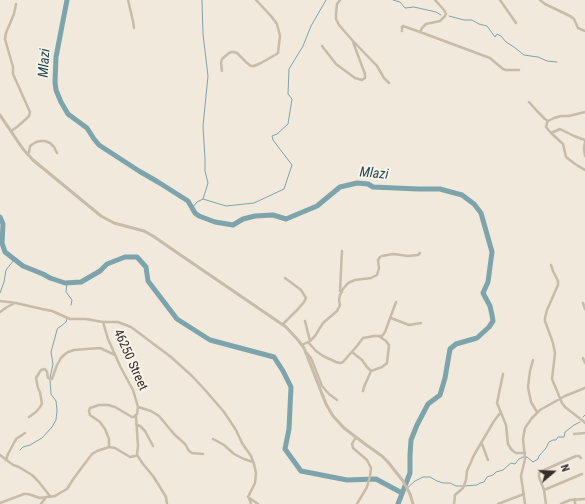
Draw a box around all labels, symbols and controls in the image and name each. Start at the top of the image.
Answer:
water label: Mlazi [36,48,54,78]
water label: Mlazi [359,164,389,184]
street label: 46250 Street [110,327,150,393]
north arrow [533,452,573,492]
text: N [558,463,572,473]

